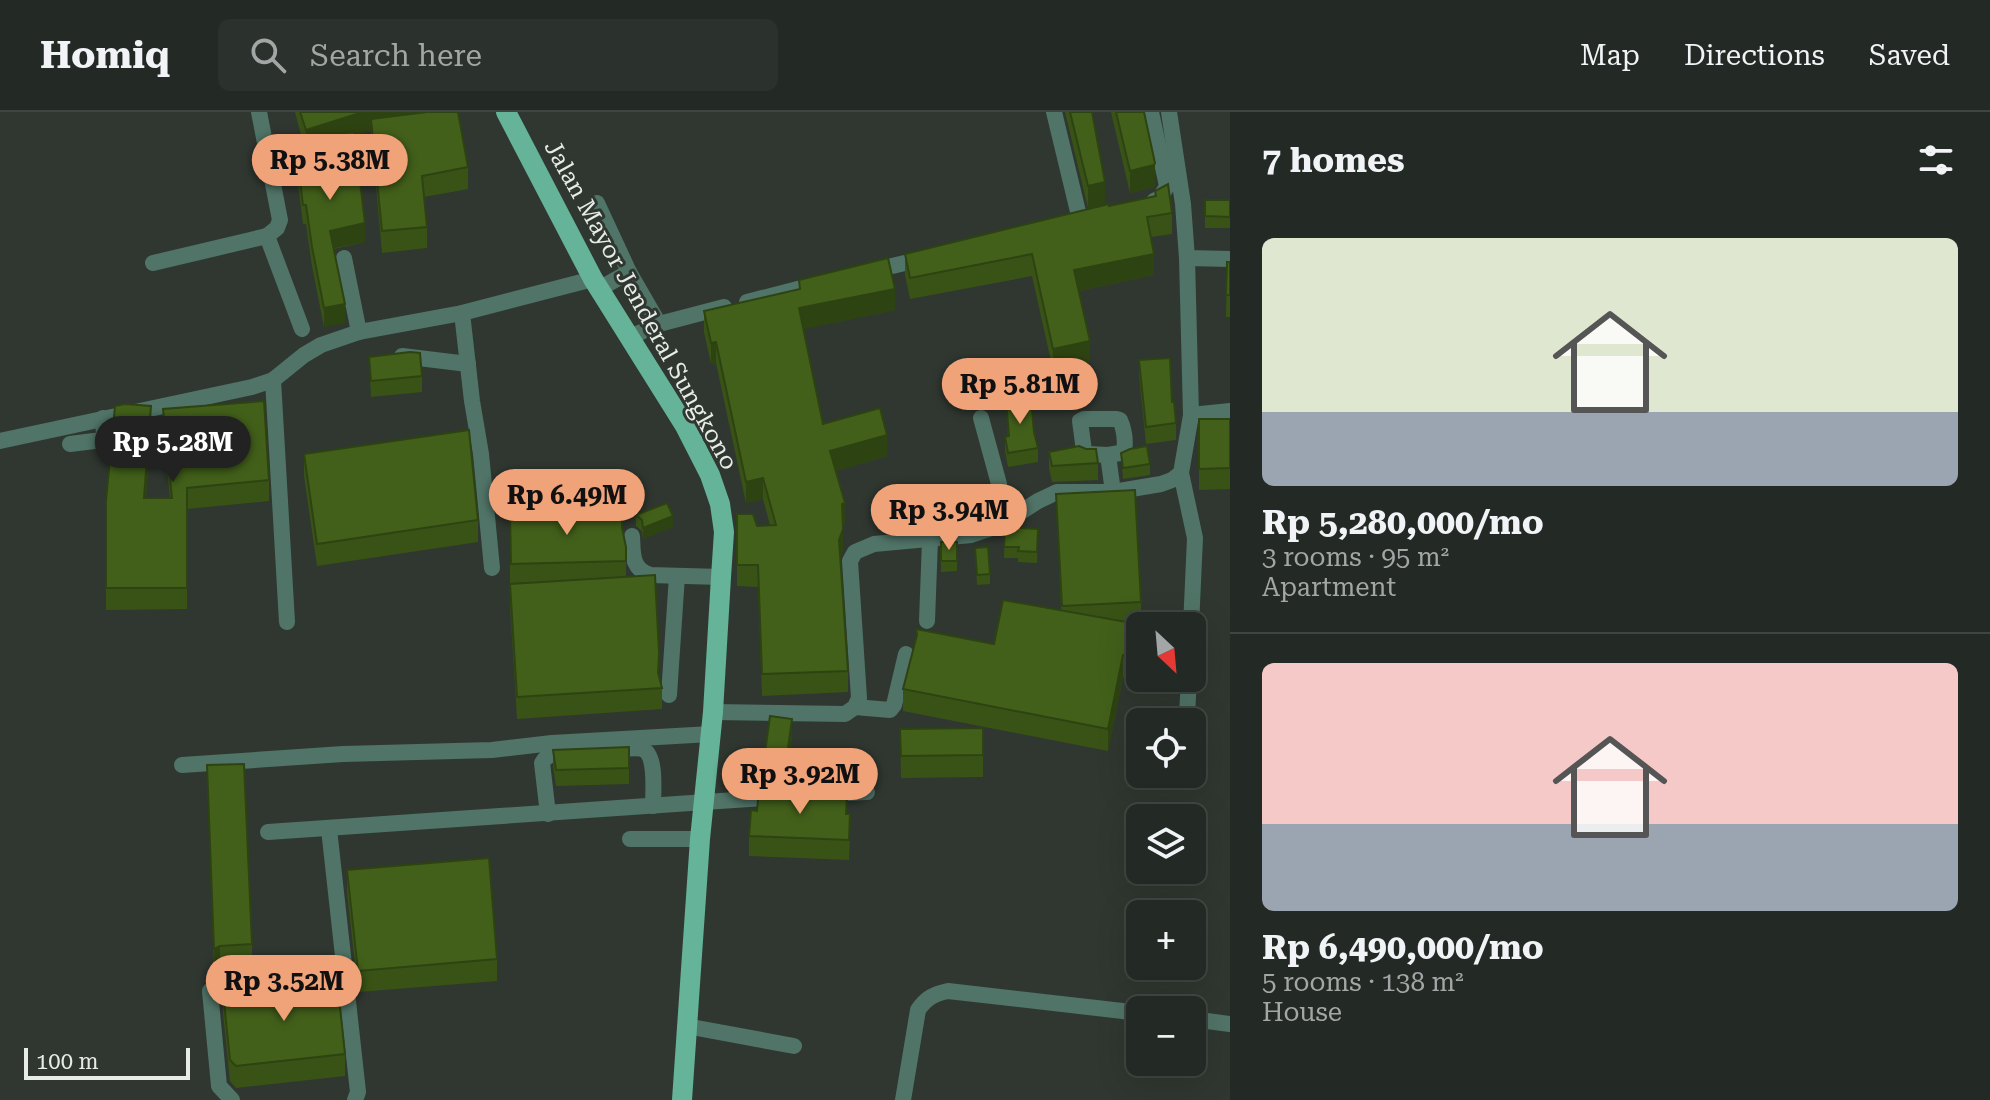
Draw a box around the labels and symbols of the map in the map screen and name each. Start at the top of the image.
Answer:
pin: Rp 5.38M [247,134,413,202]
street label: Jalan Mayor Jenderal Sungkono [538,135,744,475]
pin: Rp 5.81M [937,358,1103,426]
pin: Rp 5.28M [90,416,256,484]
pin: Rp 6.49M [484,469,650,537]
pin: Rp 3.94M [866,484,1032,552]
north arrow [1126,612,1206,692]
pin: Rp 3.92M [717,748,883,816]
pin: Rp 3.52M [201,955,367,1023]
scale bar [24,1044,190,1080]

